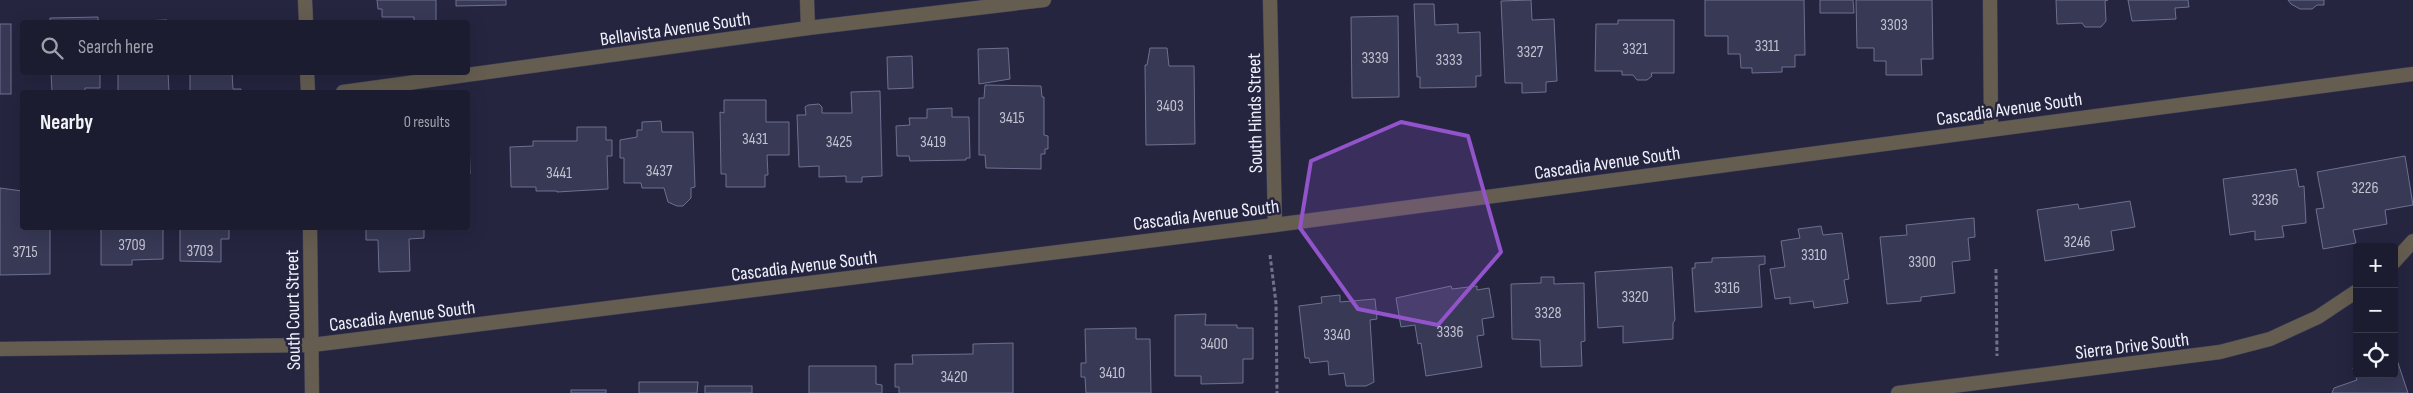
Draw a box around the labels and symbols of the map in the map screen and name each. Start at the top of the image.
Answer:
street label: Bellavista Avenue South [599,8,752,51]
house number: 3303 [1880,16,1908,35]
house number: 3311 [1755,37,1780,56]
house number: 3321 [1622,40,1648,59]
house number: 3327 [1517,43,1544,62]
house number: 3339 [1361,49,1389,68]
house number: 3333 [1436,51,1462,70]
street label: South Hinds Street [1243,53,1268,173]
street label: Cascadia Avenue South [1935,88,2084,131]
house number: 3403 [1156,97,1184,116]
house number: 3415 [999,109,1025,128]
house number: 3431 [742,130,768,149]
house number: 3425 [826,133,852,152]
house number: 3419 [920,133,946,152]
street label: Cascadia Avenue South [1533,142,1682,185]
house number: 3437 [646,162,673,181]
house number: 3441 [546,164,572,183]
house number: 3226 [2352,179,2378,198]
house number: 3236 [2251,191,2279,210]
street label: Cascadia Avenue South [1132,195,1280,236]
house number: 3246 [2064,233,2090,252]
house number: 3709 [118,236,146,255]
house number: 3703 [187,242,213,261]
house number: 3715 [12,243,38,262]
street label: Cascadia Avenue South [730,246,878,287]
house number: 3310 [1801,246,1827,265]
street label: South Court Street [281,249,306,370]
house number: 3300 [1908,253,1936,272]
house number: 3316 [1714,279,1740,298]
house number: 3320 [1621,288,1649,307]
street label: Cascadia Avenue South [328,296,476,337]
house number: 3328 [1534,304,1562,323]
house number: 3336 [1436,323,1464,342]
house number: 3340 [1323,326,1351,345]
street label: Sierra Drive South [2074,328,2190,365]
house number: 3400 [1200,335,1228,354]
house number: 3410 [1099,364,1125,383]
house number: 3420 [940,368,968,387]

